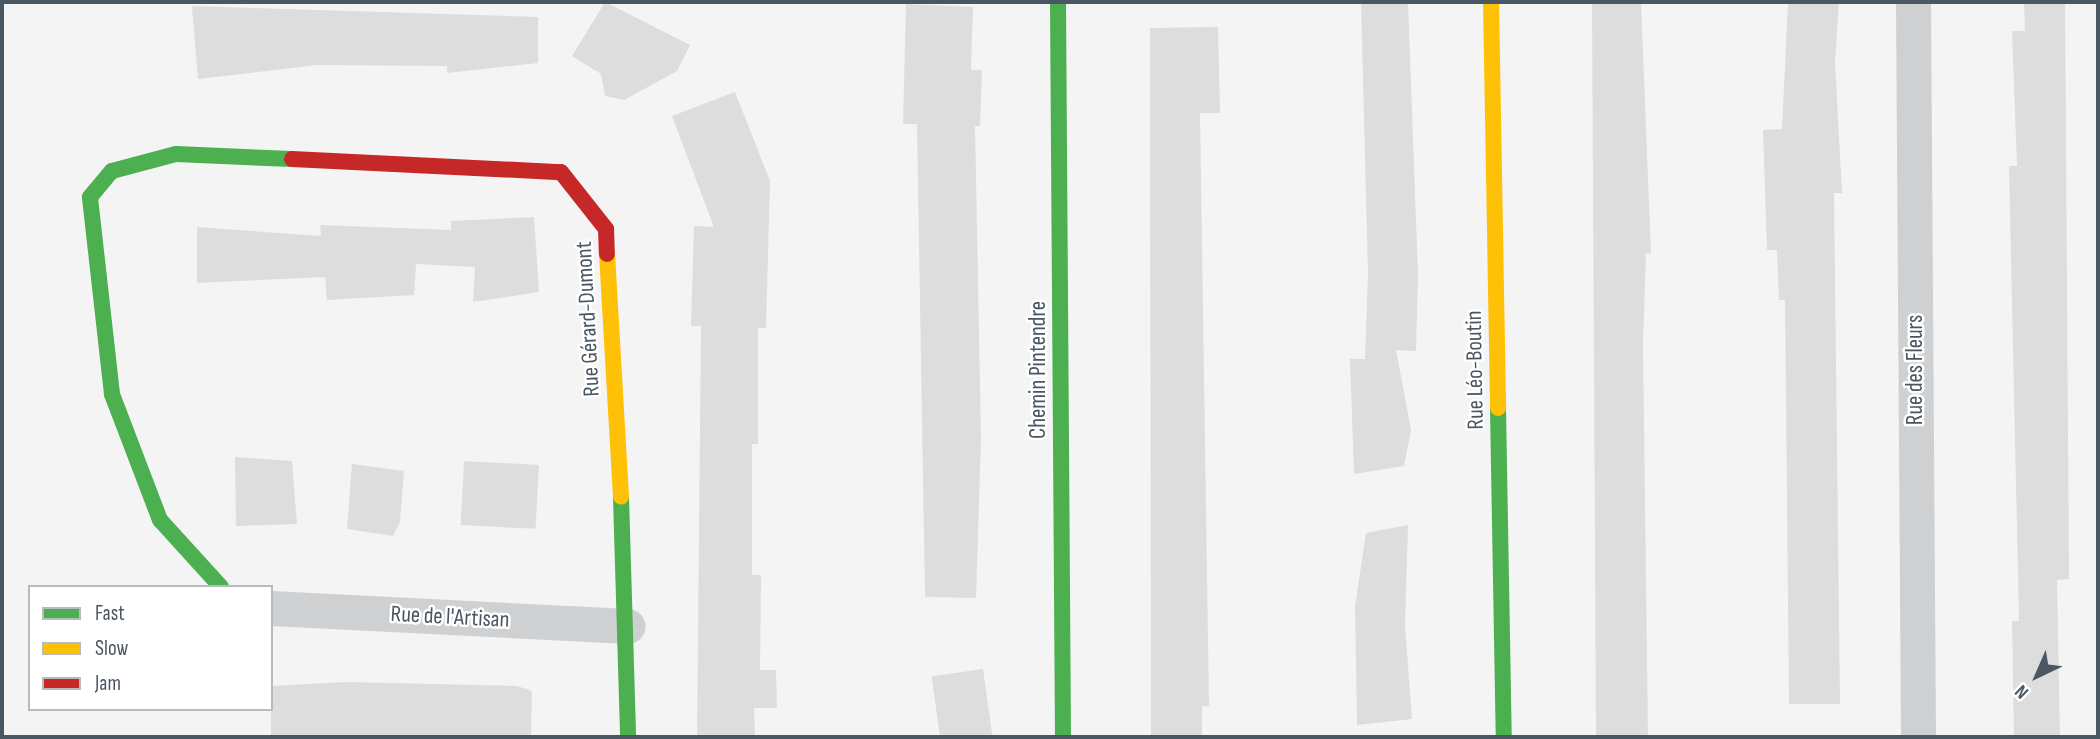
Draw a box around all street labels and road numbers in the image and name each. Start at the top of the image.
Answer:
street label: Rue Gérard-Dumont [570,241,606,397]
street label: Chemin Pintendre [1024,301,1052,439]
street label: Rue Léo-Boutin [1460,310,1490,430]
street label: Rue des Fleurs [1901,315,1929,425]
street label: Rue de l'Artisan [390,600,510,634]

